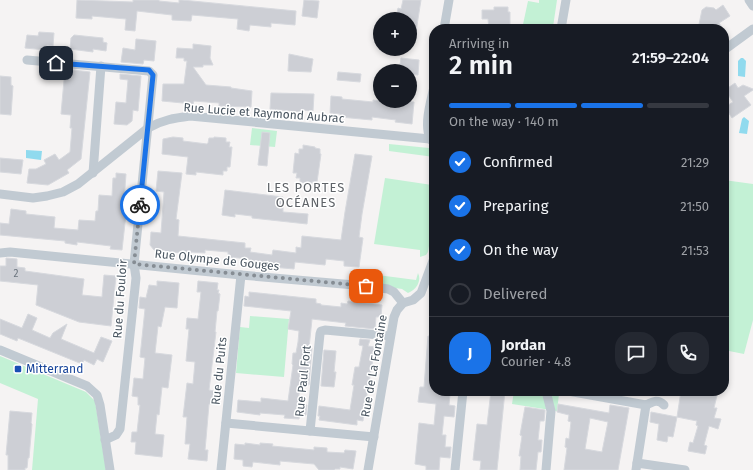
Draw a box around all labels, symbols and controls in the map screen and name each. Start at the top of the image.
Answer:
map controls [373,12,417,108]
button: + [373,12,417,56]
text: Arriving in [449,36,509,51]
pin [39,46,73,80]
text: 21:59–22:04 [632,49,709,67]
text: 2 min [449,50,513,81]
icon: home [45,52,67,74]
button: − [373,64,417,108]
street label: Rue Lucie et Raymond Aubrac [183,100,345,126]
text: On the way · 140 m [449,114,559,129]
icon: check [449,151,471,173]
text: Confirmed [483,153,553,171]
text: 21:29 [681,155,709,170]
district label: LES PORTES OCÉANES [267,180,345,210]
courier [120,185,160,225]
icon: bike [129,194,151,216]
icon: check [449,195,471,217]
text: Preparing [483,197,548,215]
text: 21:50 [680,199,709,214]
icon: check [449,239,471,261]
text: On the way [483,241,558,259]
text: 21:53 [681,243,709,258]
street label: Rue Olympe de Gouges [154,246,280,274]
street label: Rue du Fouloir [110,259,130,339]
house number: 2 [14,268,19,280]
pin [349,269,383,303]
icon: bag [355,275,377,297]
text: Delivered [483,285,547,303]
street label: Rue de La Fontaine [358,314,390,418]
button: chat [615,332,657,374]
button: phone [667,332,709,374]
street label: Rue du Puits [208,336,230,406]
text: Jordan [501,336,546,354]
street label: Rue Paul Fort [292,344,314,418]
text: J [468,344,472,362]
text: Courier · 4.8 [501,354,571,369]
place label: Mitterrand [26,362,83,376]
marker: Mitterrand [13,364,23,374]

